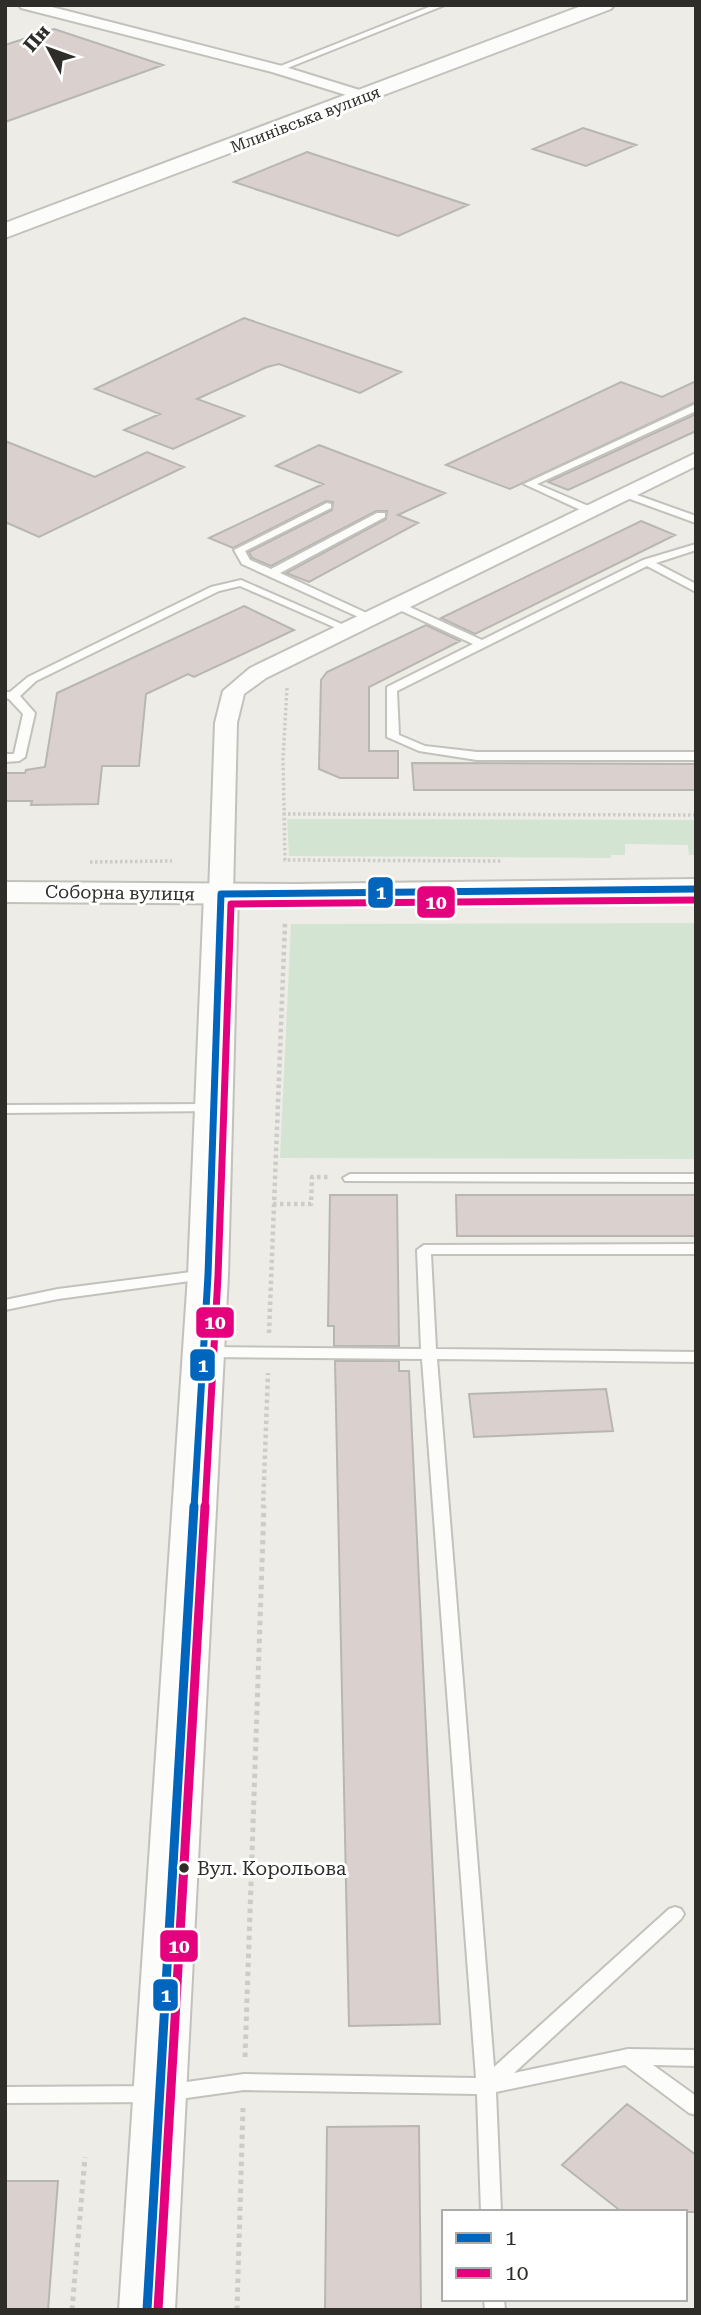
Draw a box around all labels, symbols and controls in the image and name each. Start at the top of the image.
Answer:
north arrow [14,14,84,84]
text: Пн [19,20,55,56]
street label: Млинівська вулиця [228,82,383,157]
line badge: 1 [367,876,394,909]
street label: Соборна вулиця [45,881,195,904]
text: 1 [376,881,387,904]
line badge: 10 [416,885,456,919]
text: 10 [425,891,447,914]
line badge: 10 [195,1306,235,1339]
text: 10 [204,1311,226,1334]
line badge: 1 [189,1348,216,1382]
text: 1 [198,1354,209,1377]
place label: Вул. Корольова [197,1857,347,1880]
marker: Вул. Корольова [177,1861,191,1875]
line badge: 10 [159,1929,199,1963]
text: 10 [168,1935,190,1958]
line badge: 1 [152,1978,179,2012]
text: 1 [161,1984,172,2007]
legend [442,2210,687,2301]
text: 1 [505,2226,517,2250]
text: 10 [505,2261,529,2285]

